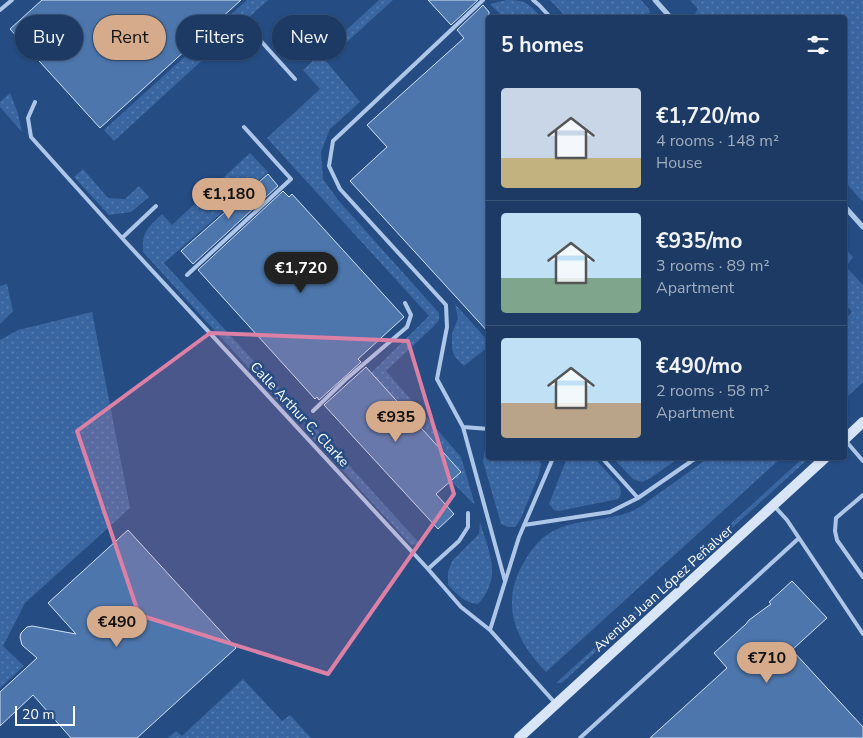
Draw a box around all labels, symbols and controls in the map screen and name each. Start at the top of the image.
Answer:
chip: Buy [15,15,83,60]
chip: Rent [93,15,166,60]
chip: Filters [176,15,262,60]
chip: New [272,15,346,60]
text: 5 homes [501,31,584,59]
icon: filters [804,31,832,59]
text: €1,720/mo [656,102,760,130]
icon: home [541,108,601,168]
text: 4 rooms · 148 m² [656,130,779,152]
text: House [656,152,702,174]
pin: €1,180 [188,178,270,220]
text: €1,180 [203,183,255,205]
text: €935/mo [656,227,742,255]
icon: home [541,233,601,293]
pin: €1,720 [260,252,342,294]
text: 3 rooms · 89 m² [656,255,769,277]
text: €1,720 [275,257,327,279]
text: Apartment [656,277,734,299]
text: €490/mo [656,352,742,380]
street label: Calle Arthur C. Clarke [246,358,353,471]
icon: home [541,358,601,418]
text: 2 rooms · 58 m² [656,380,769,402]
pin: €935 [366,400,426,443]
text: Apartment [656,402,734,424]
text: €935 [377,406,415,428]
street label: Avenida Juan López Peñalver [589,520,737,656]
pin: €490 [87,606,147,648]
text: €490 [98,611,136,633]
pin: €710 [737,642,797,684]
text: €710 [748,647,786,669]
scale bar [15,703,75,726]
text: 20 m [22,705,54,724]

